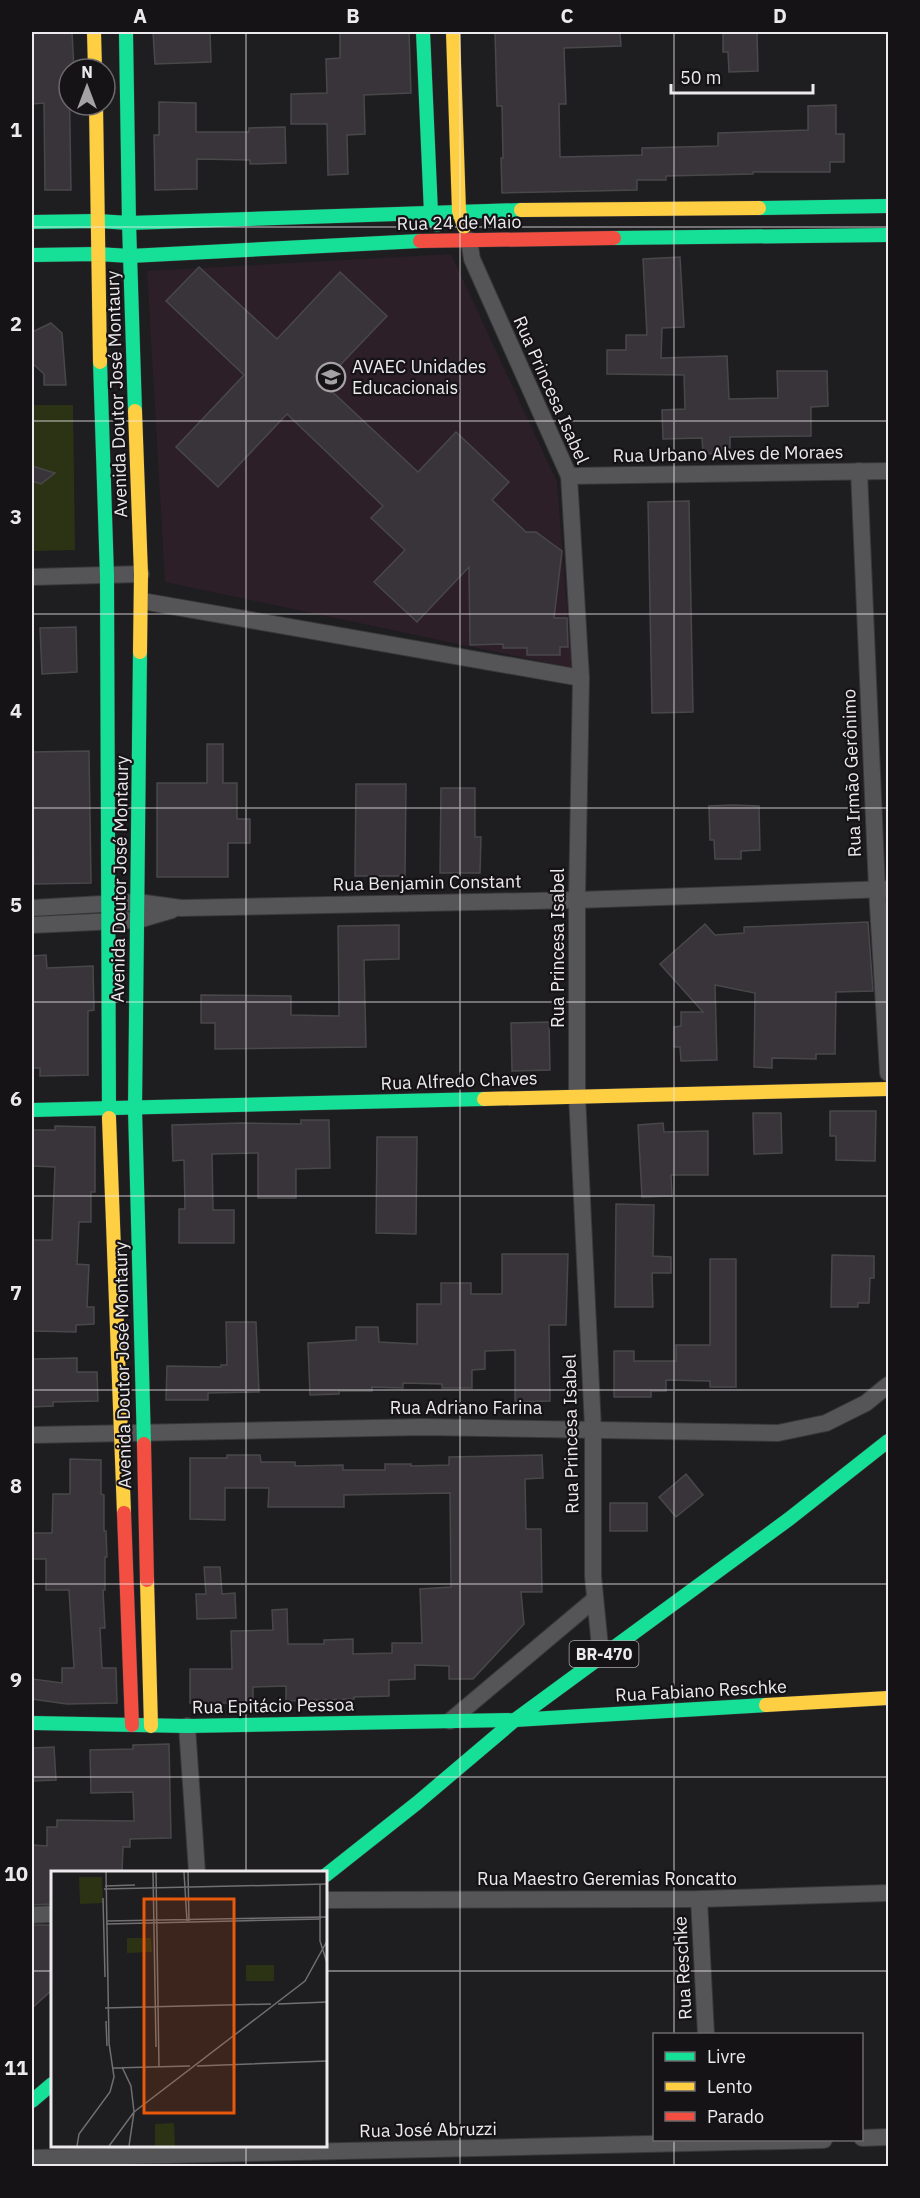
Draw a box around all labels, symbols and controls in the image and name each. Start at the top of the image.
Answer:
text: A [133,2,147,29]
text: B [346,2,360,29]
text: C [560,2,574,29]
text: D [773,2,787,29]
north arrow [57,57,117,117]
scale bar [671,57,814,95]
text: N [81,62,93,82]
text: 50 m [680,66,722,89]
text: 1 [10,116,22,143]
street label: Rua 24 de Maio [396,210,522,235]
street label: Avenida Doutor José Montaury [101,270,132,518]
text: 2 [10,310,22,337]
street label: Rua Princesa Isabel [508,312,595,468]
place label: AVAEC Unidades Educacionais [352,355,487,399]
school or university icon: AVAEC Unidades Educacionais [315,361,347,393]
street label: Rua Urbano Alves de Moraes [612,440,844,467]
text: 3 [10,503,22,530]
street label: Rua Irmão Gerônimo [837,688,866,858]
text: 4 [10,697,22,724]
street label: Avenida Doutor José Montaury [106,755,133,1003]
street label: Rua Princesa Isabel [546,868,569,1028]
street label: Rua Benjamin Constant [332,869,522,896]
text: 5 [10,891,22,918]
street label: Rua Alfredo Chaves [380,1066,538,1095]
text: 6 [10,1085,22,1112]
street label: Avenida Doutor José Montaury [109,1241,136,1489]
text: 7 [10,1279,22,1306]
street label: Rua Princesa Isabel [558,1354,583,1514]
street label: Rua Adriano Farina [390,1396,543,1419]
text: 8 [10,1472,22,1499]
road number: BR-470 [570,1641,638,1667]
text: 9 [10,1666,22,1693]
street label: Rua Fabiano Reschke [615,1675,788,1706]
street label: Rua Epitácio Pessoa [192,1693,355,1718]
text: 10 [4,1860,28,1887]
street label: Rua Maestro Geremias Roncatto [477,1867,737,1890]
inset map [51,1871,327,2147]
street label: Rua Reschke [668,1915,697,2020]
legend [653,2033,863,2141]
text: Livre [707,2045,746,2068]
text: 11 [4,2054,28,2081]
text: Lento [707,2075,752,2098]
text: Parado [707,2105,764,2128]
street label: Rua José Abruzzi [359,2117,497,2142]

